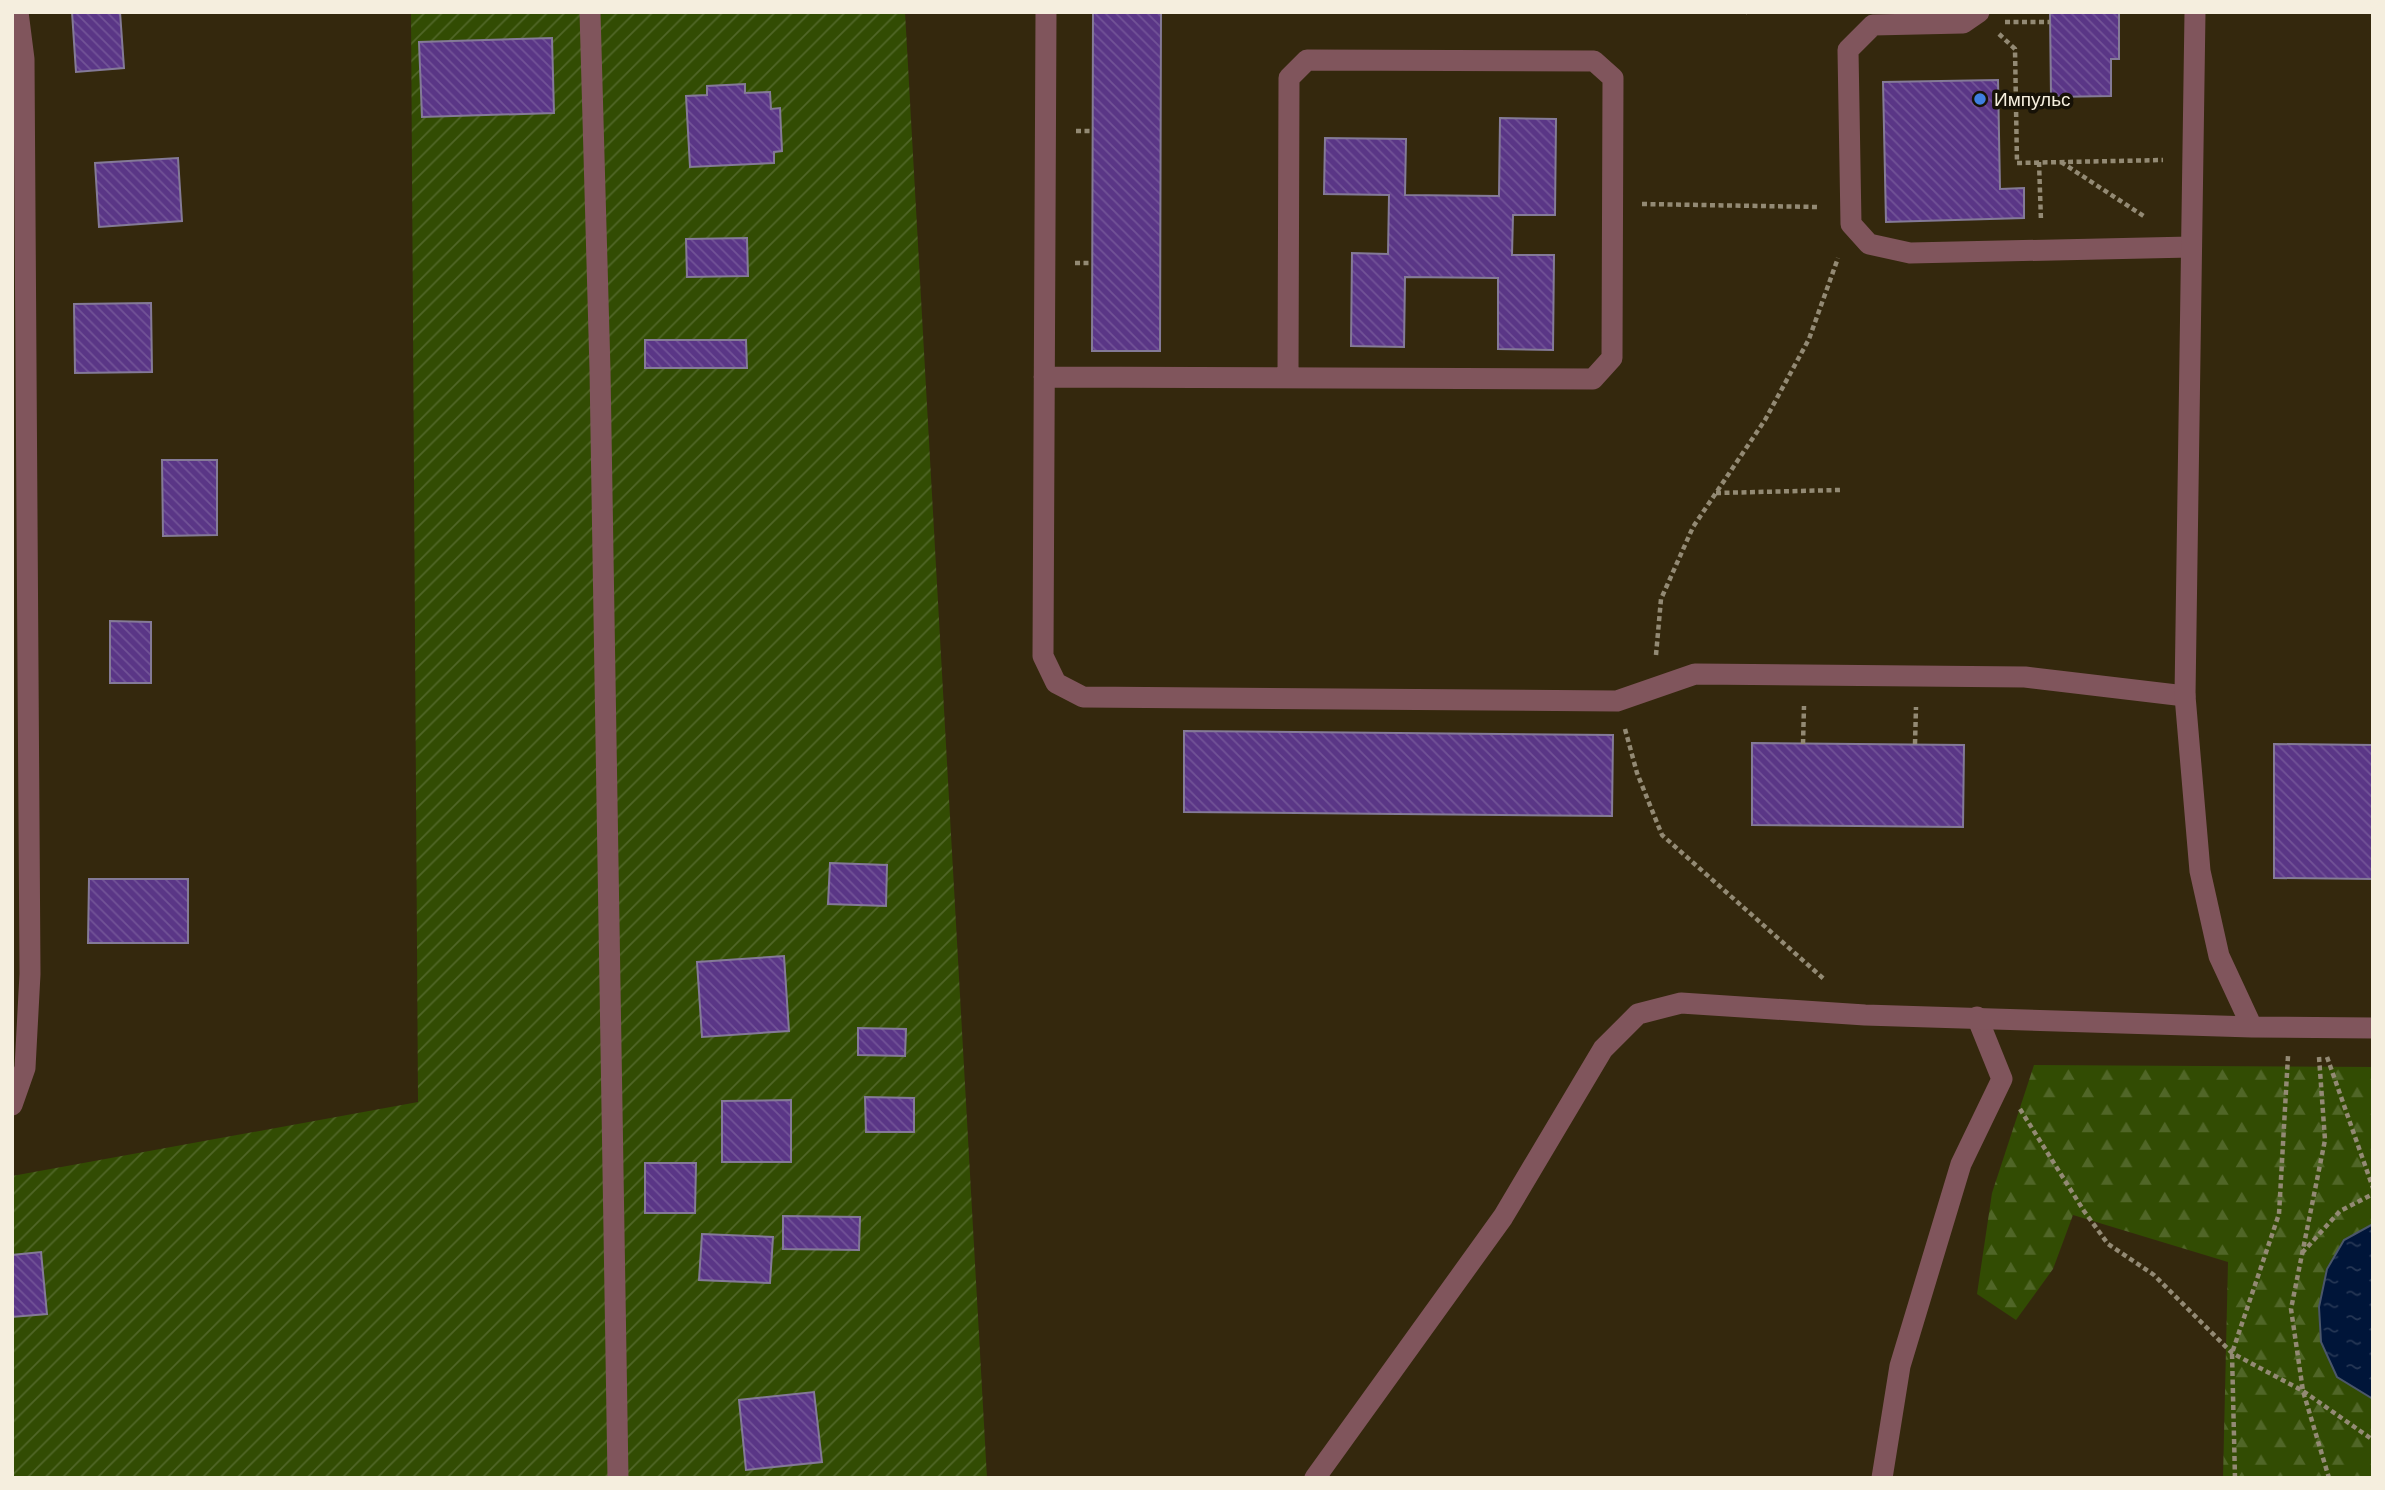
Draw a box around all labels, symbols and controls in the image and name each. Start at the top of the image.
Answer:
place label: Импульс [1994,89,2071,110]
marker: Импульс [1972,91,1988,107]

